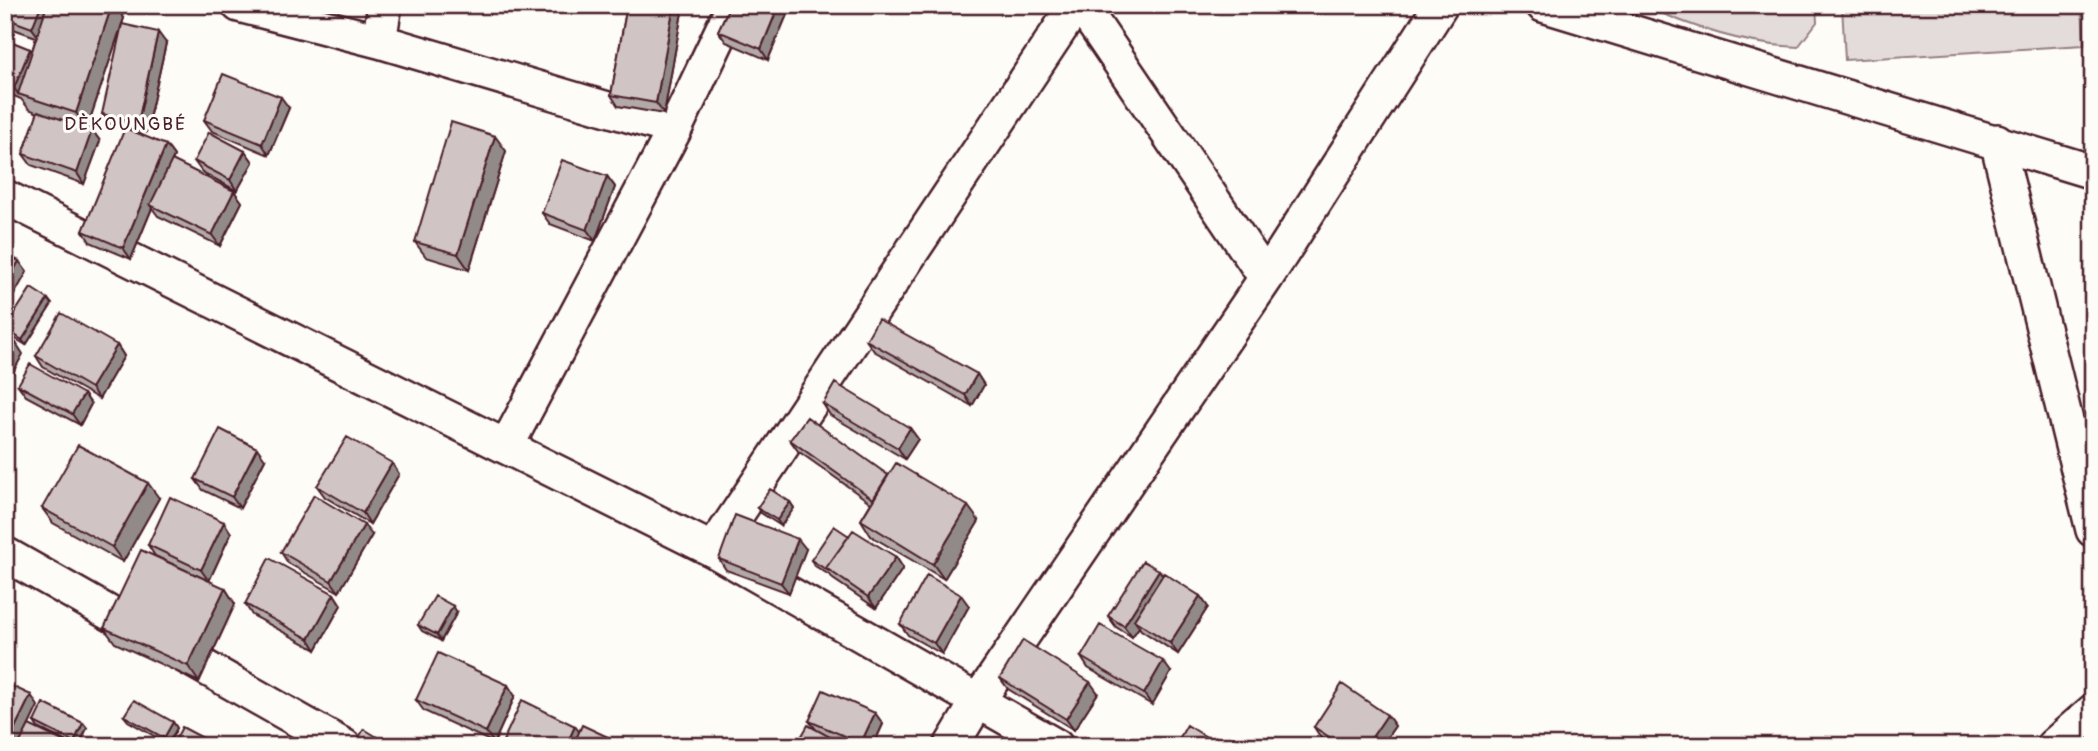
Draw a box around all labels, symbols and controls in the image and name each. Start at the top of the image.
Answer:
district label: DÈKOUNGBÉ [64,112,188,136]

